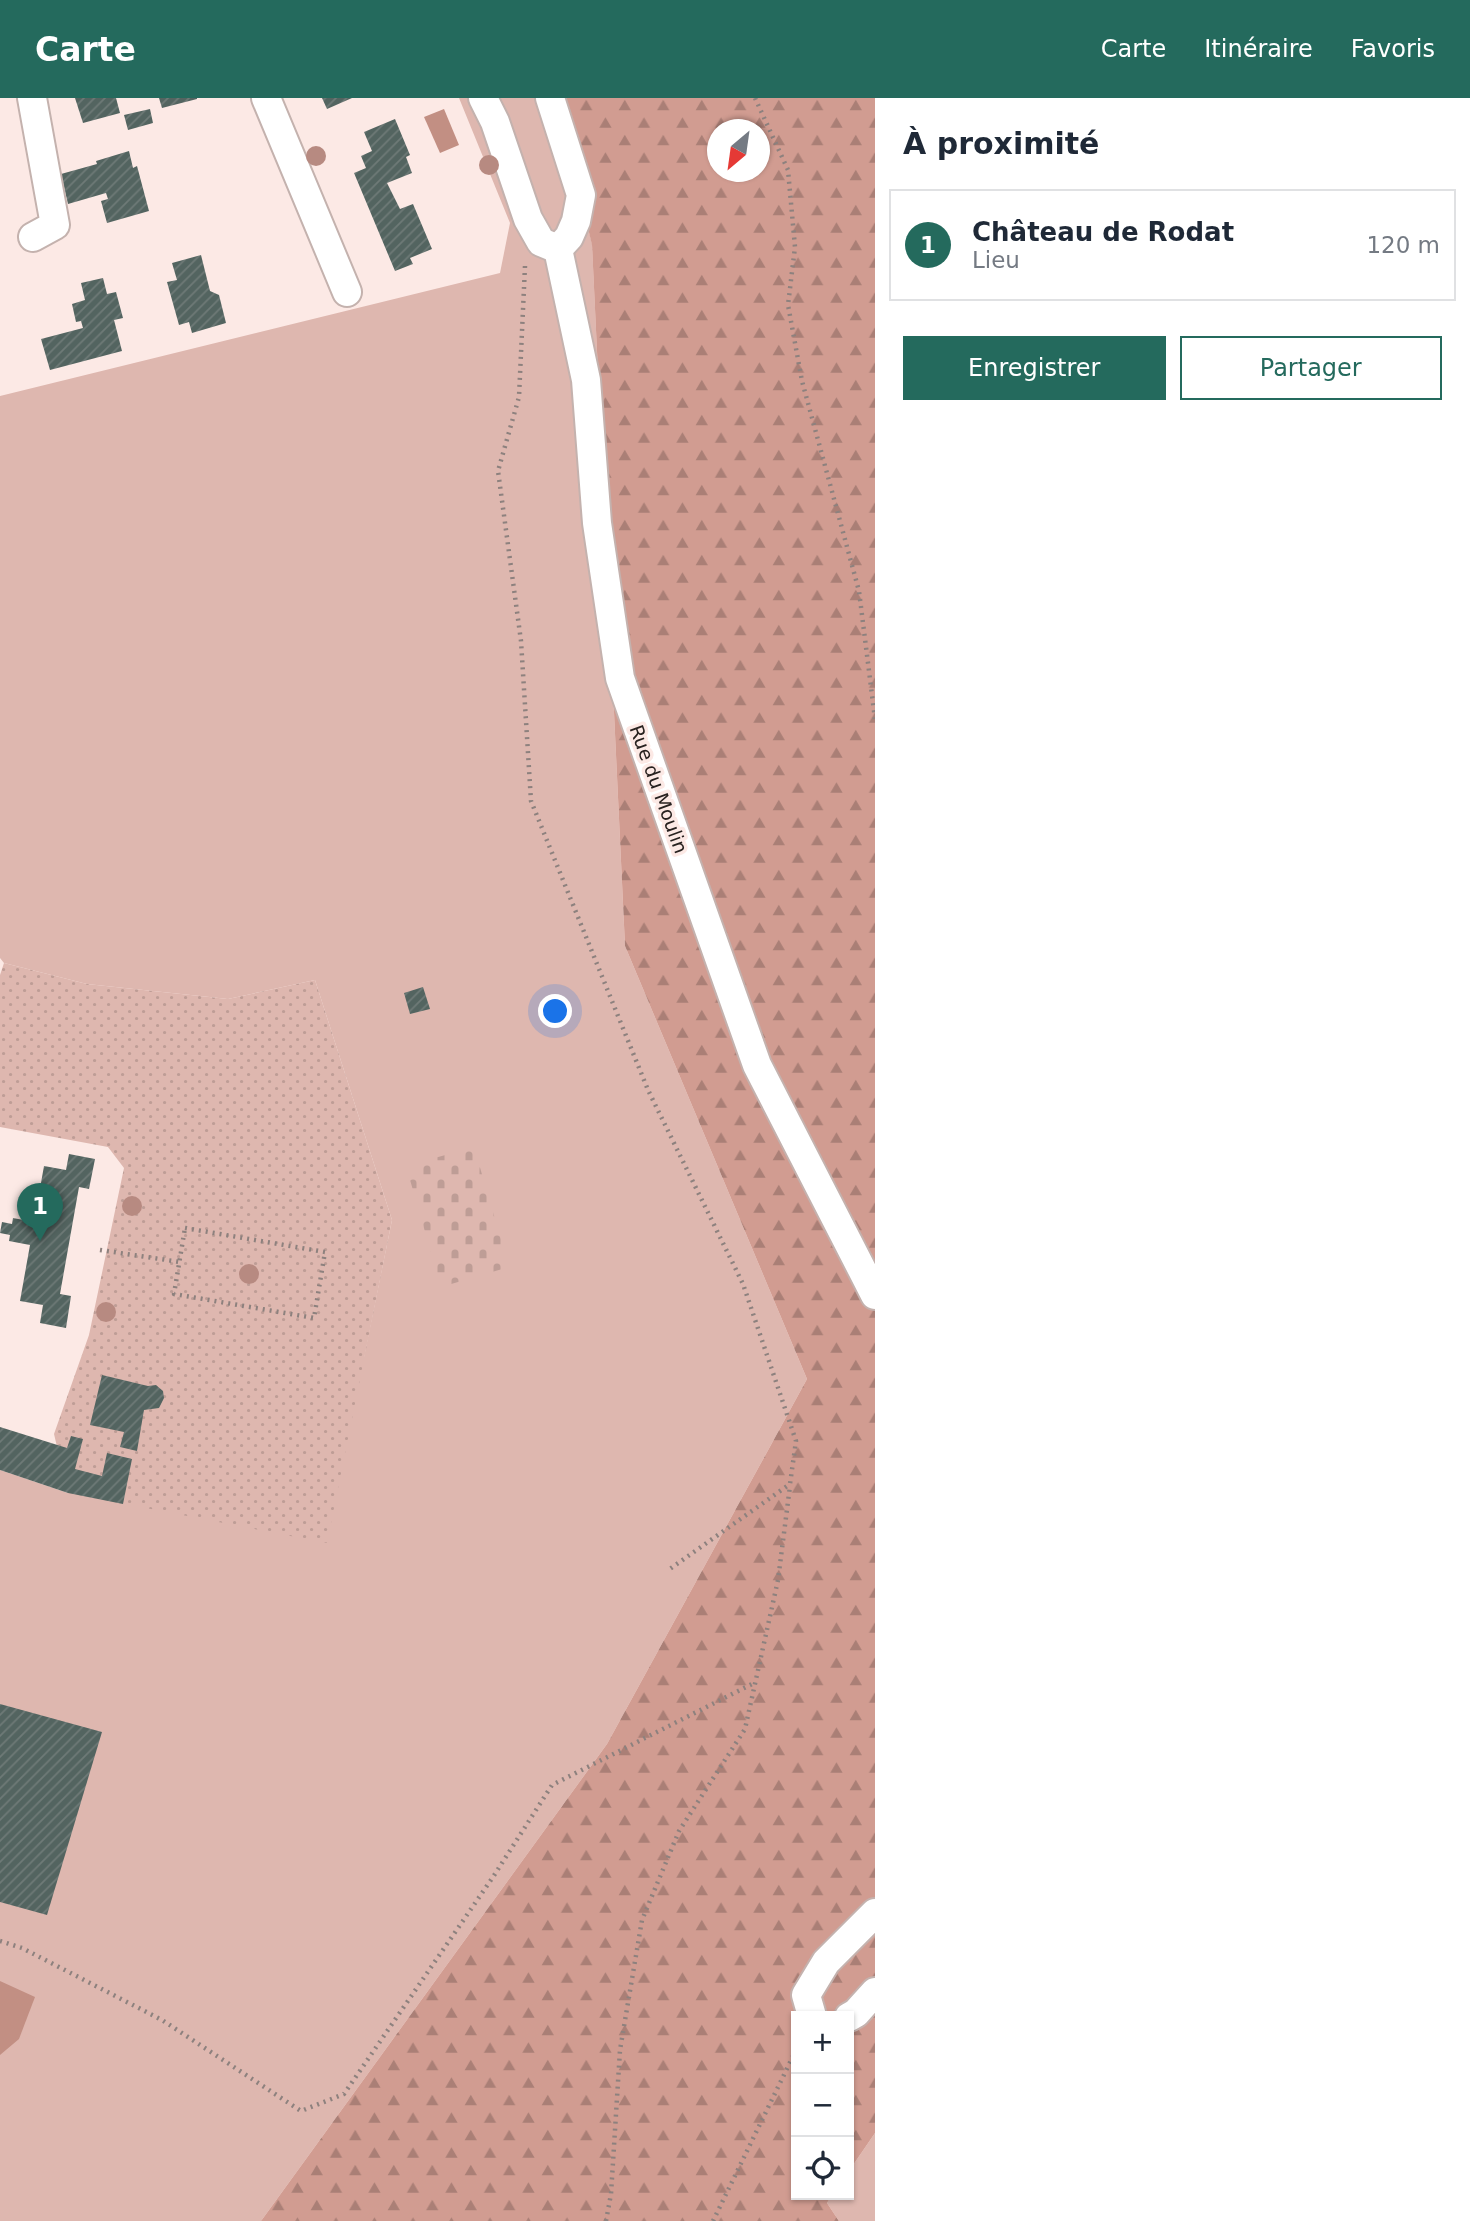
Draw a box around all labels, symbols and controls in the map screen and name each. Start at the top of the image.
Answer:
text: Carte [35,30,136,69]
text: Carte [1101,35,1166,63]
text: Itinéraire [1204,35,1313,63]
text: Favoris [1351,35,1435,63]
north arrow [707,119,770,182]
text: À proximité [903,126,1099,161]
text: Château de Rodat [972,217,1234,247]
text: 1 [920,232,936,258]
text: 120 m [1366,232,1440,258]
text: Lieu [972,247,1020,273]
button: Enregistrer [903,336,1166,400]
button: Partager [1180,336,1442,400]
street label: Rue du Moulin [626,722,692,856]
your location [538,994,572,1028]
pin: 1 [17,1183,63,1241]
map controls [791,2011,854,2200]
button: + [791,2011,854,2074]
button: − [791,2074,854,2137]
button: locate [791,2137,854,2200]

